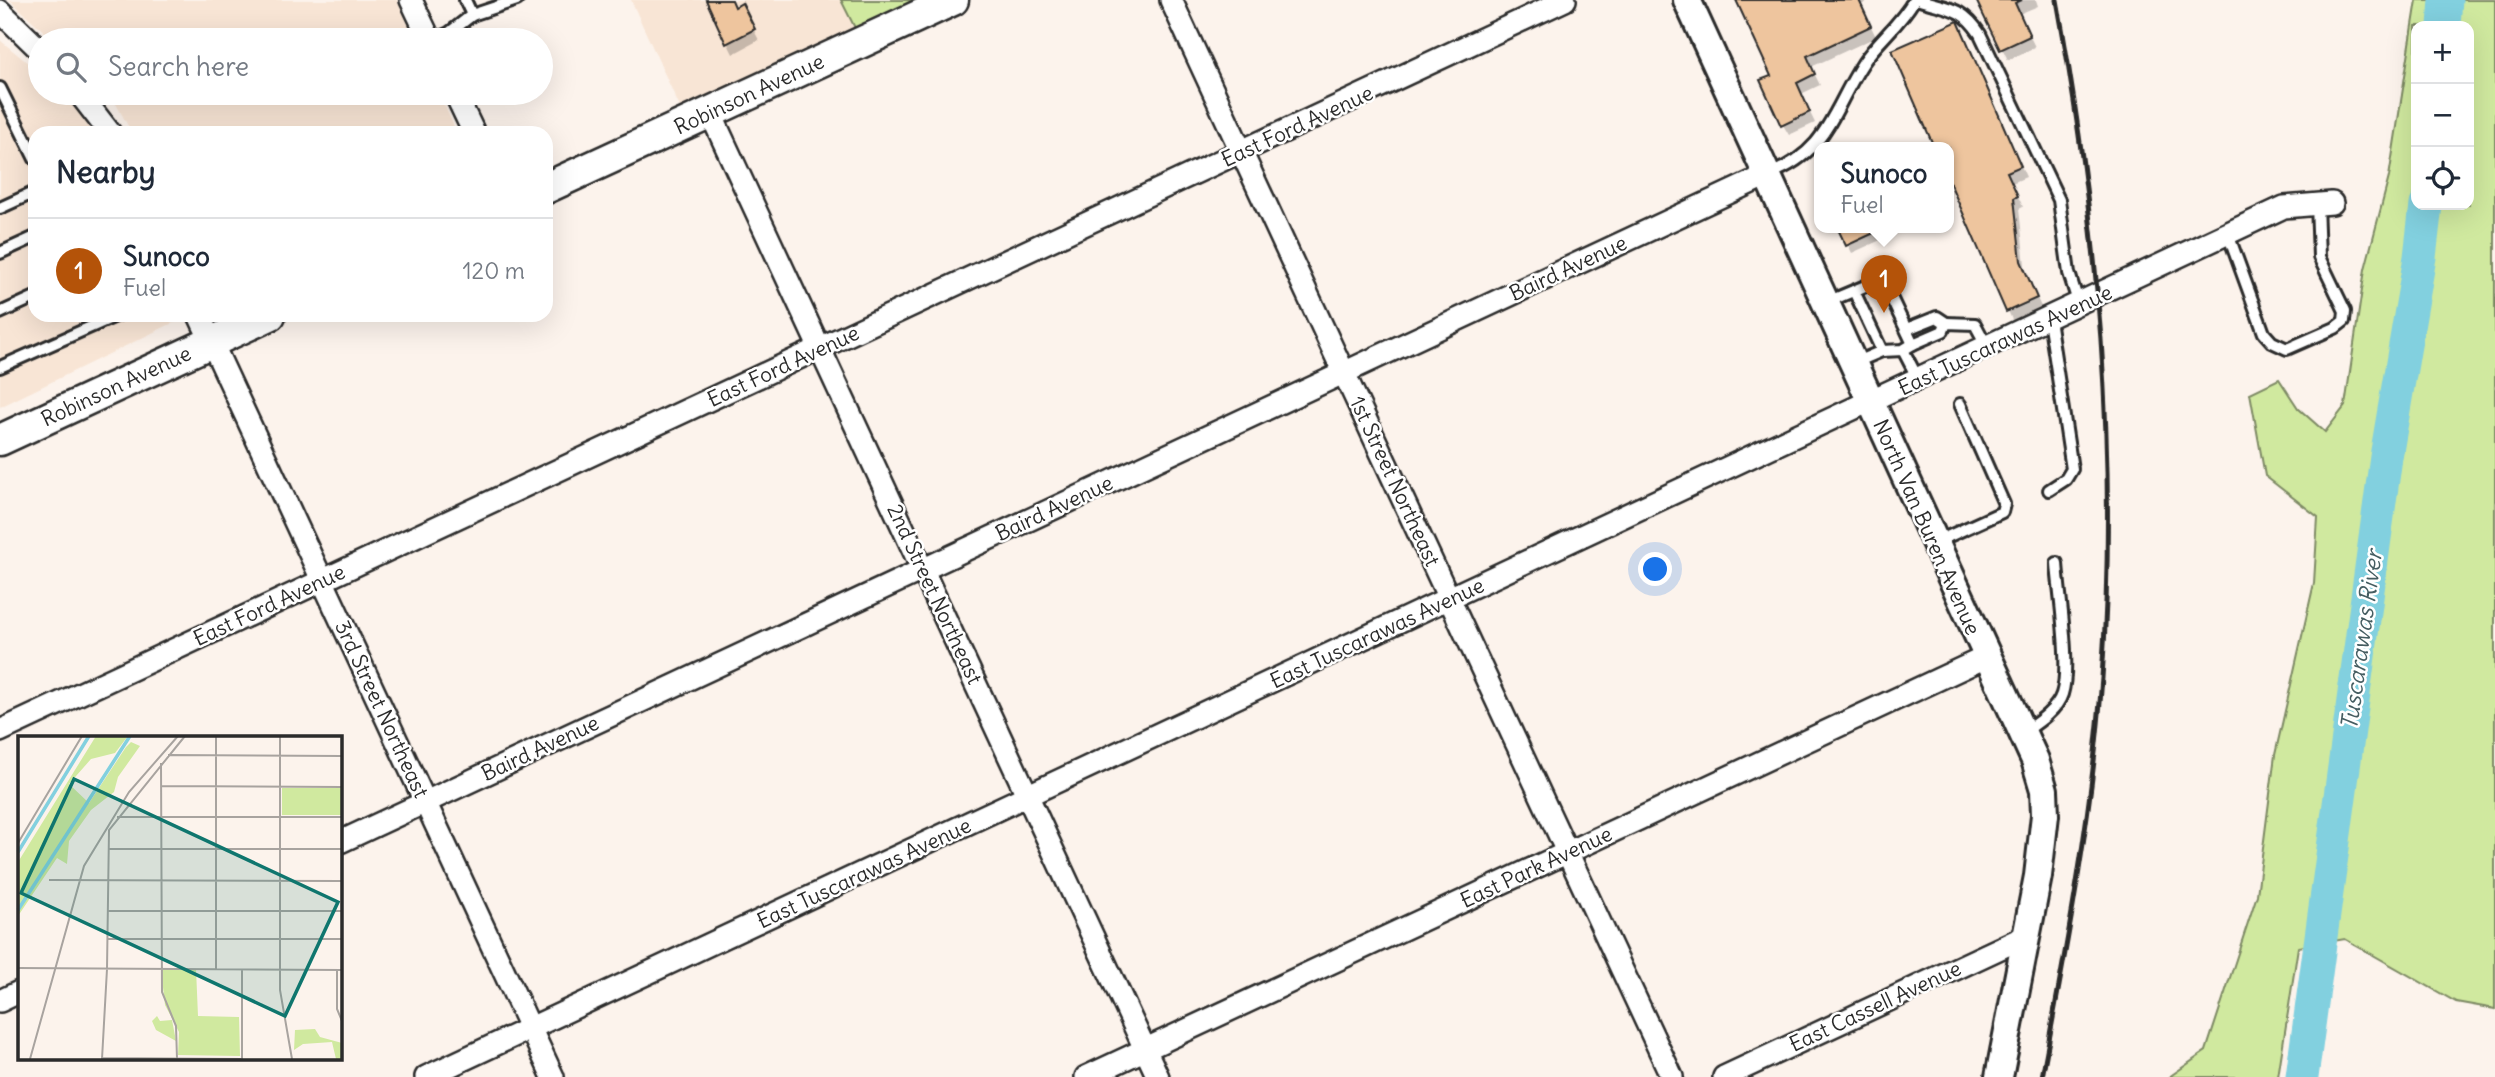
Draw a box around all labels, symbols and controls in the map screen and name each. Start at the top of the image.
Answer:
map controls [2411,21,2474,210]
button: + [2411,21,2474,84]
search box [28,28,553,105]
street label: Robinson Avenue [670,47,828,141]
icon: search [52,48,90,86]
text: Search here [108,50,249,83]
street label: East Ford Avenue [1217,79,1377,173]
button: − [2411,84,2474,147]
popup [1814,142,1954,233]
button: locate [2411,147,2474,210]
text: Nearby [56,153,156,191]
text: Sunoco [1841,157,1927,190]
text: Fuel [1841,190,1884,219]
street label: Baird Avenue [1505,229,1631,307]
text: Sunoco [123,240,210,273]
pin: 1 [1861,255,1907,313]
text: 1 [74,256,84,285]
text: 120 m [462,256,525,285]
text: Fuel [123,273,166,302]
street label: East Tuscarawas Avenue [1894,278,2116,402]
street label: East Ford Avenue [703,319,863,413]
street label: Robinson Avenue [37,339,195,433]
street label: 1st Street Northeast [1344,392,1446,570]
street label: North Van Buren Avenue [1867,415,1987,639]
street label: Baird Avenue [991,469,1117,547]
street label: 2nd Street Northeast [881,500,989,688]
water label: Tuscarawas River [2334,546,2388,732]
your location [1638,552,1672,586]
street label: East Ford Avenue [189,558,349,652]
street label: East Tuscarawas Avenue [1266,571,1488,695]
street label: 3rd Street Northeast [329,616,435,802]
street label: Baird Avenue [477,709,603,787]
inset map [18,736,341,1060]
street label: East Tuscarawas Avenue [753,811,975,935]
street label: East Park Avenue [1456,820,1616,914]
street label: East Cassell Avenue [1785,954,1965,1058]

